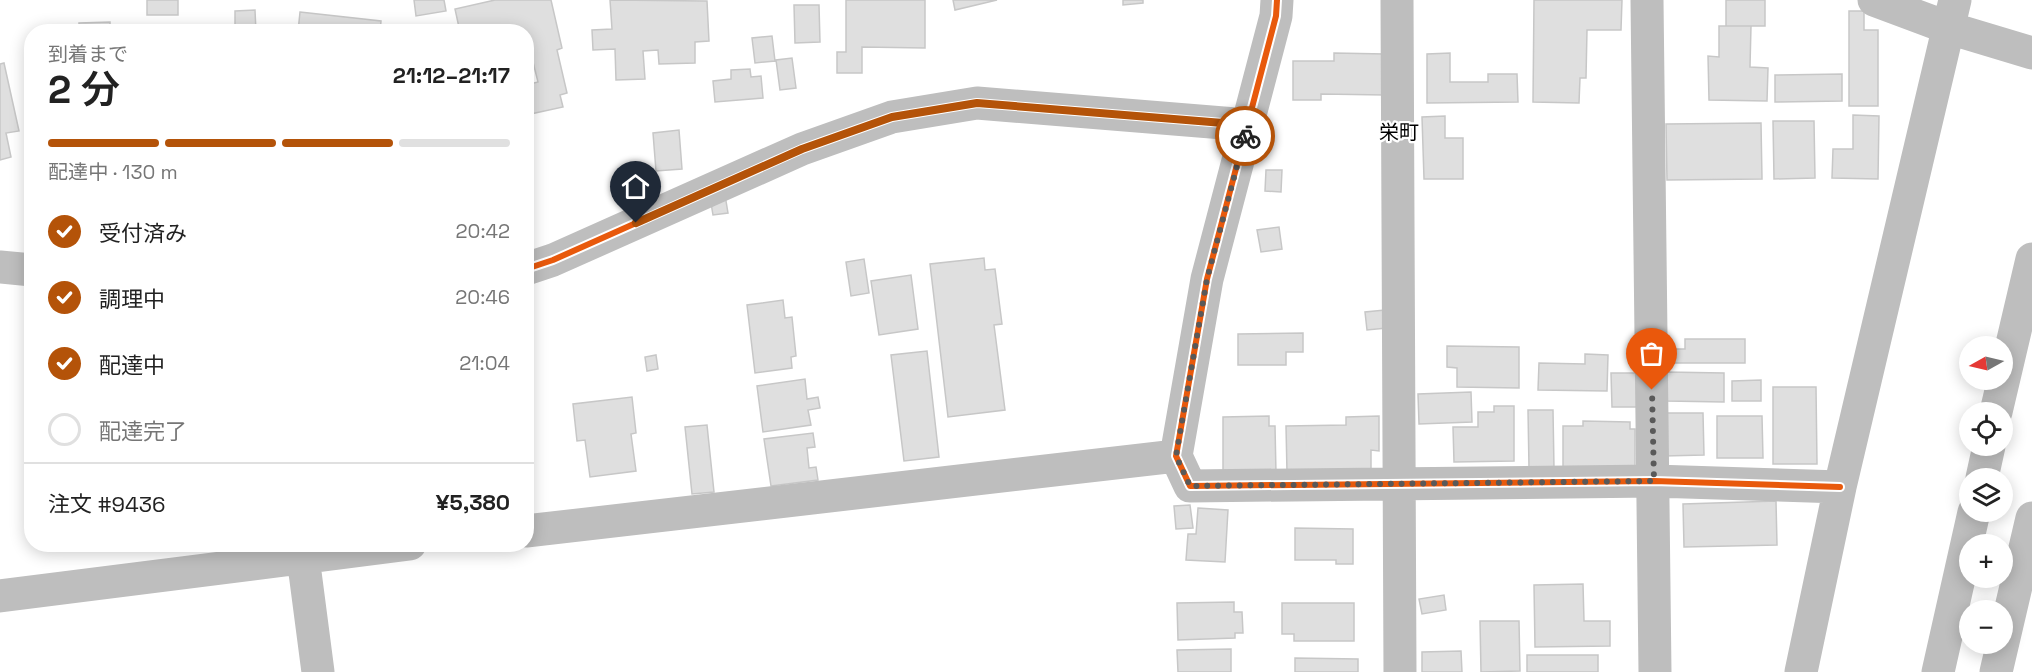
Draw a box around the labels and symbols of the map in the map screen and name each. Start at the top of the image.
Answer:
courier [1215,106,1275,166]
district label: 栄町 [1379,119,1419,145]
pin [610,161,661,223]
pin [1626,328,1677,390]
north arrow [1959,336,2013,390]

